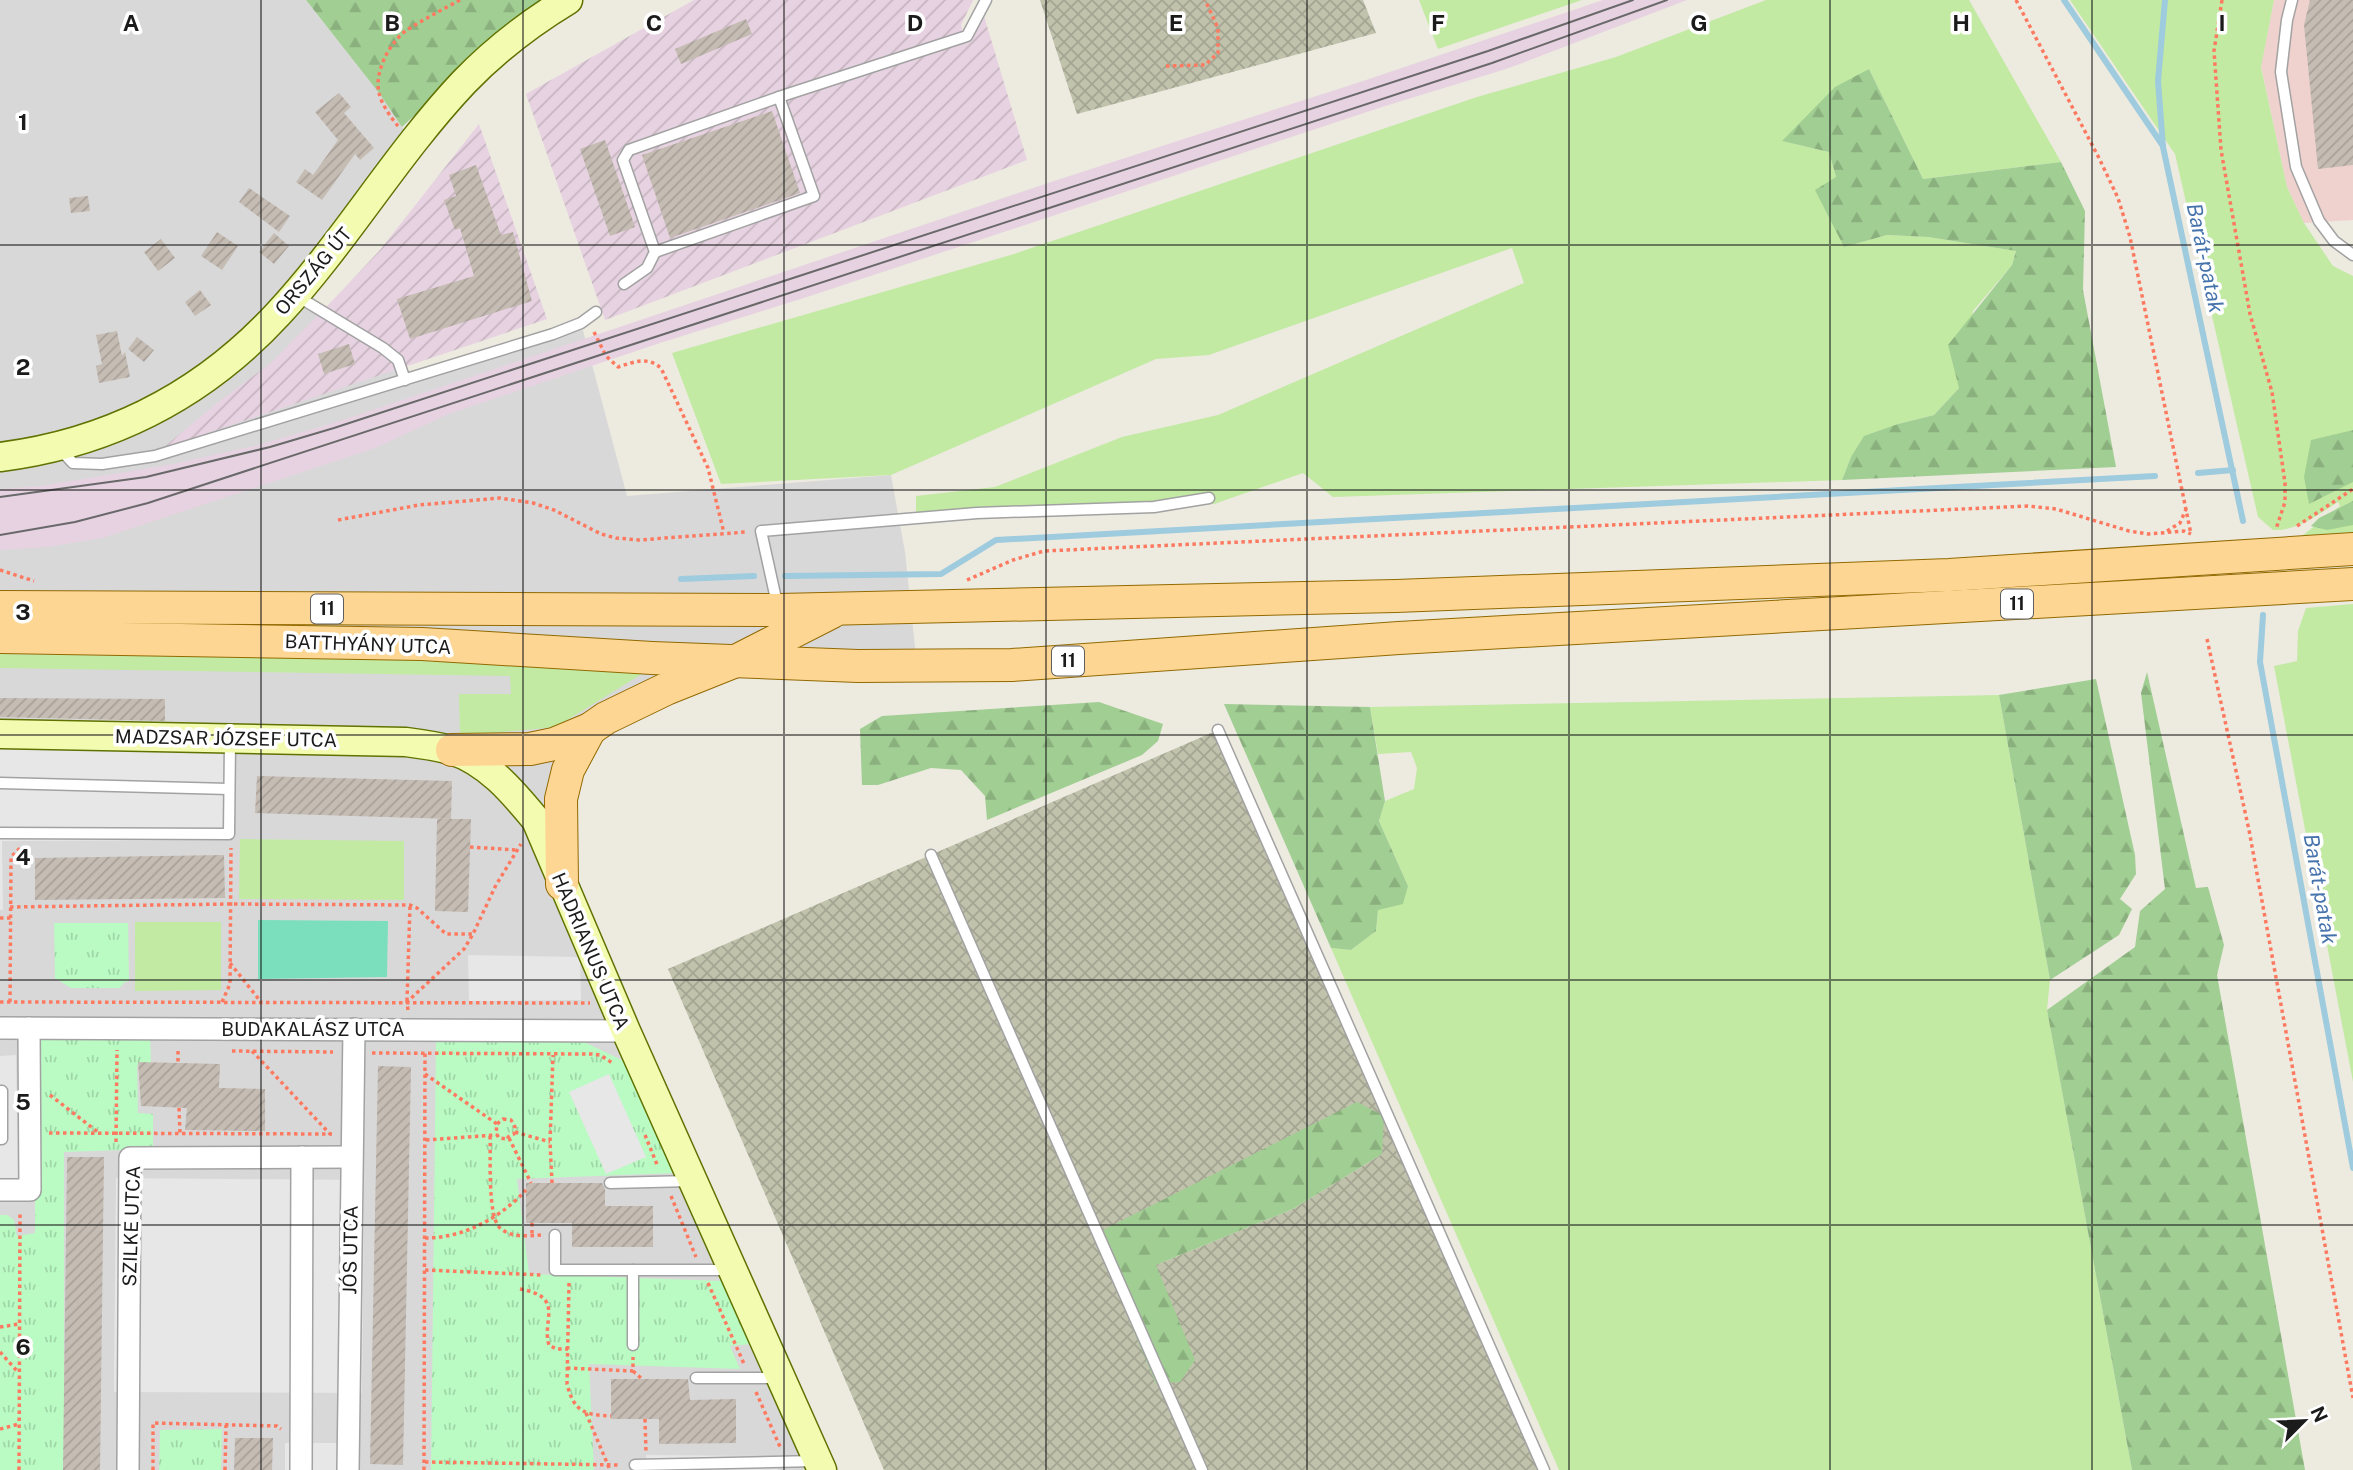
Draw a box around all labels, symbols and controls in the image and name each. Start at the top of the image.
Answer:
text: A [123,9,140,36]
text: B [384,9,400,36]
text: C [646,9,662,36]
text: D [907,9,923,36]
text: E [1169,9,1183,36]
text: F [1431,9,1445,36]
text: G [1690,9,1708,36]
text: H [1952,9,1970,36]
text: I [2218,9,2226,36]
text: 1 [18,108,28,135]
water label: Barát-patak [2182,201,2229,316]
street label: ORSZÁG ÚT [270,223,356,319]
text: 2 [16,353,30,380]
road number: 11 [2001,590,2033,618]
road number: 11 [311,594,343,624]
text: 3 [15,598,31,625]
street label: BATTHYÁNY UTCA [284,630,452,658]
road number: 11 [1052,646,1084,676]
street label: MADZSAR JÓZSEF UTCA [115,725,337,751]
water label: Barát-patak [2299,832,2343,947]
text: 4 [15,843,31,870]
street label: HADRIANUS UTCA [548,869,634,1033]
street label: BUDAKALÁSZ UTCA [221,1018,405,1040]
text: 5 [15,1088,31,1115]
street label: SZILKE UTCA [118,1165,144,1287]
street label: JÓS UTCA [338,1205,362,1295]
text: 6 [15,1333,31,1360]
north arrow [2269,1386,2339,1456]
text: N [2306,1403,2333,1425]

